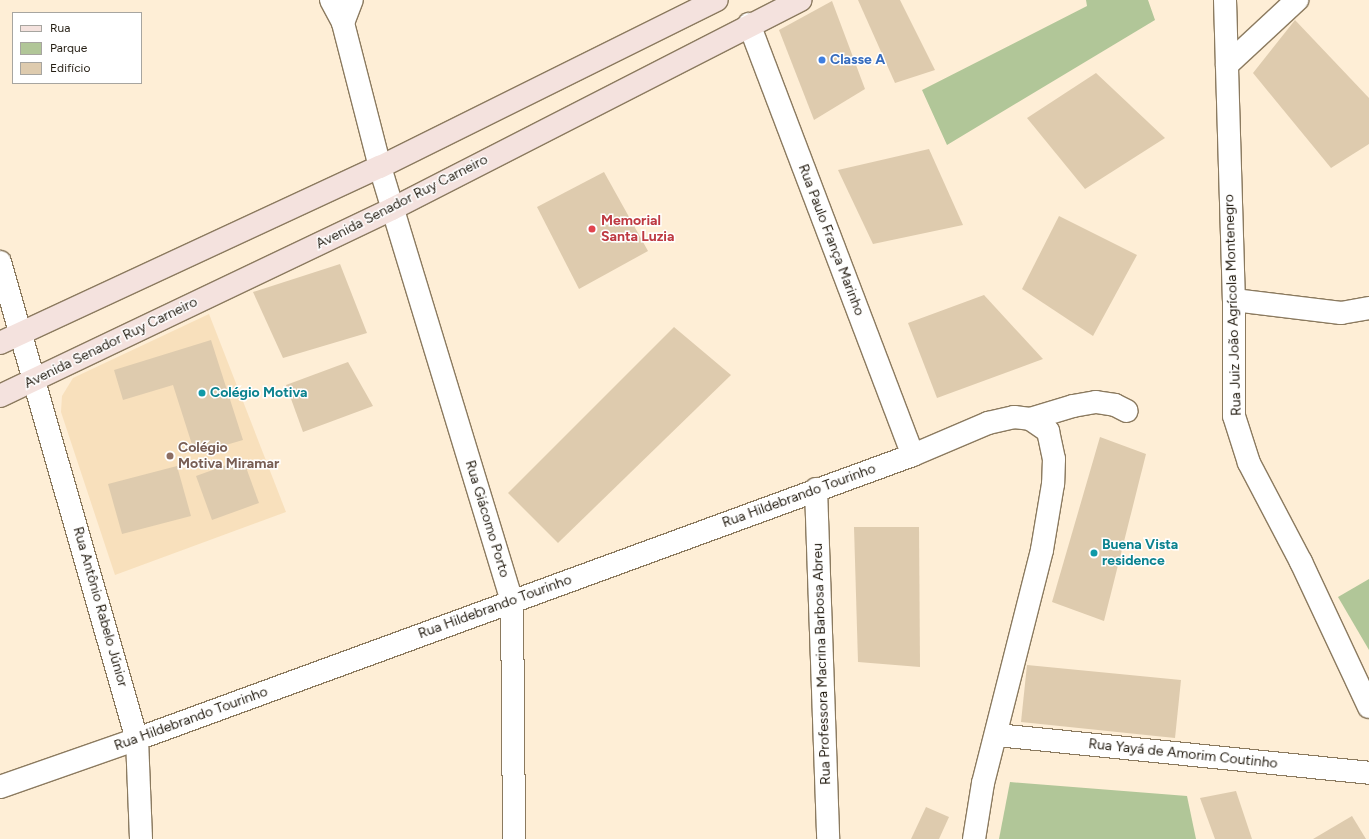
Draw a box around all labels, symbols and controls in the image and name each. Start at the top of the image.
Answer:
legend [12,12,142,84]
text: Rua [50,21,70,35]
text: Parque [50,41,87,55]
place label: Classe A [830,52,885,68]
marker: Classe A [817,55,827,65]
text: Edifício [50,61,90,75]
street label: Avenida Senador Ruy Carneiro [313,151,491,253]
street label: Rua Paulo França Marinho [794,162,868,318]
street label: Rua Juiz João Agrícola Montenegro [1221,194,1245,416]
place label: Memorial Santa Luzia [601,213,674,246]
marker: Memorial Santa Luzia [586,223,598,235]
street label: Avenida Senador Ruy Carneiro [22,294,200,392]
place label: Colégio Motiva [210,385,308,401]
marker: Colégio Motiva [197,388,207,398]
place label: Colégio Motiva Miramar [178,440,279,472]
marker: Colégio Motiva Miramar [165,451,175,461]
street label: Rua Giácomo Porto [461,458,513,580]
street label: Rua Hildebrando Tourinho [720,460,878,532]
street label: Rua Antônio Rabelo Júnior [69,525,131,689]
place label: Buena Vista residence [1102,537,1178,570]
street label: Rua Professora Macrina Barbosa Abreu [809,543,835,785]
marker: Buena Vista residence [1089,548,1099,558]
street label: Rua Hildebrando Tourinho [416,571,574,643]
street label: Rua Hildebrando Tourinho [112,683,270,755]
street label: Rua Yayá de Amorim Coutinho [1088,736,1278,772]

